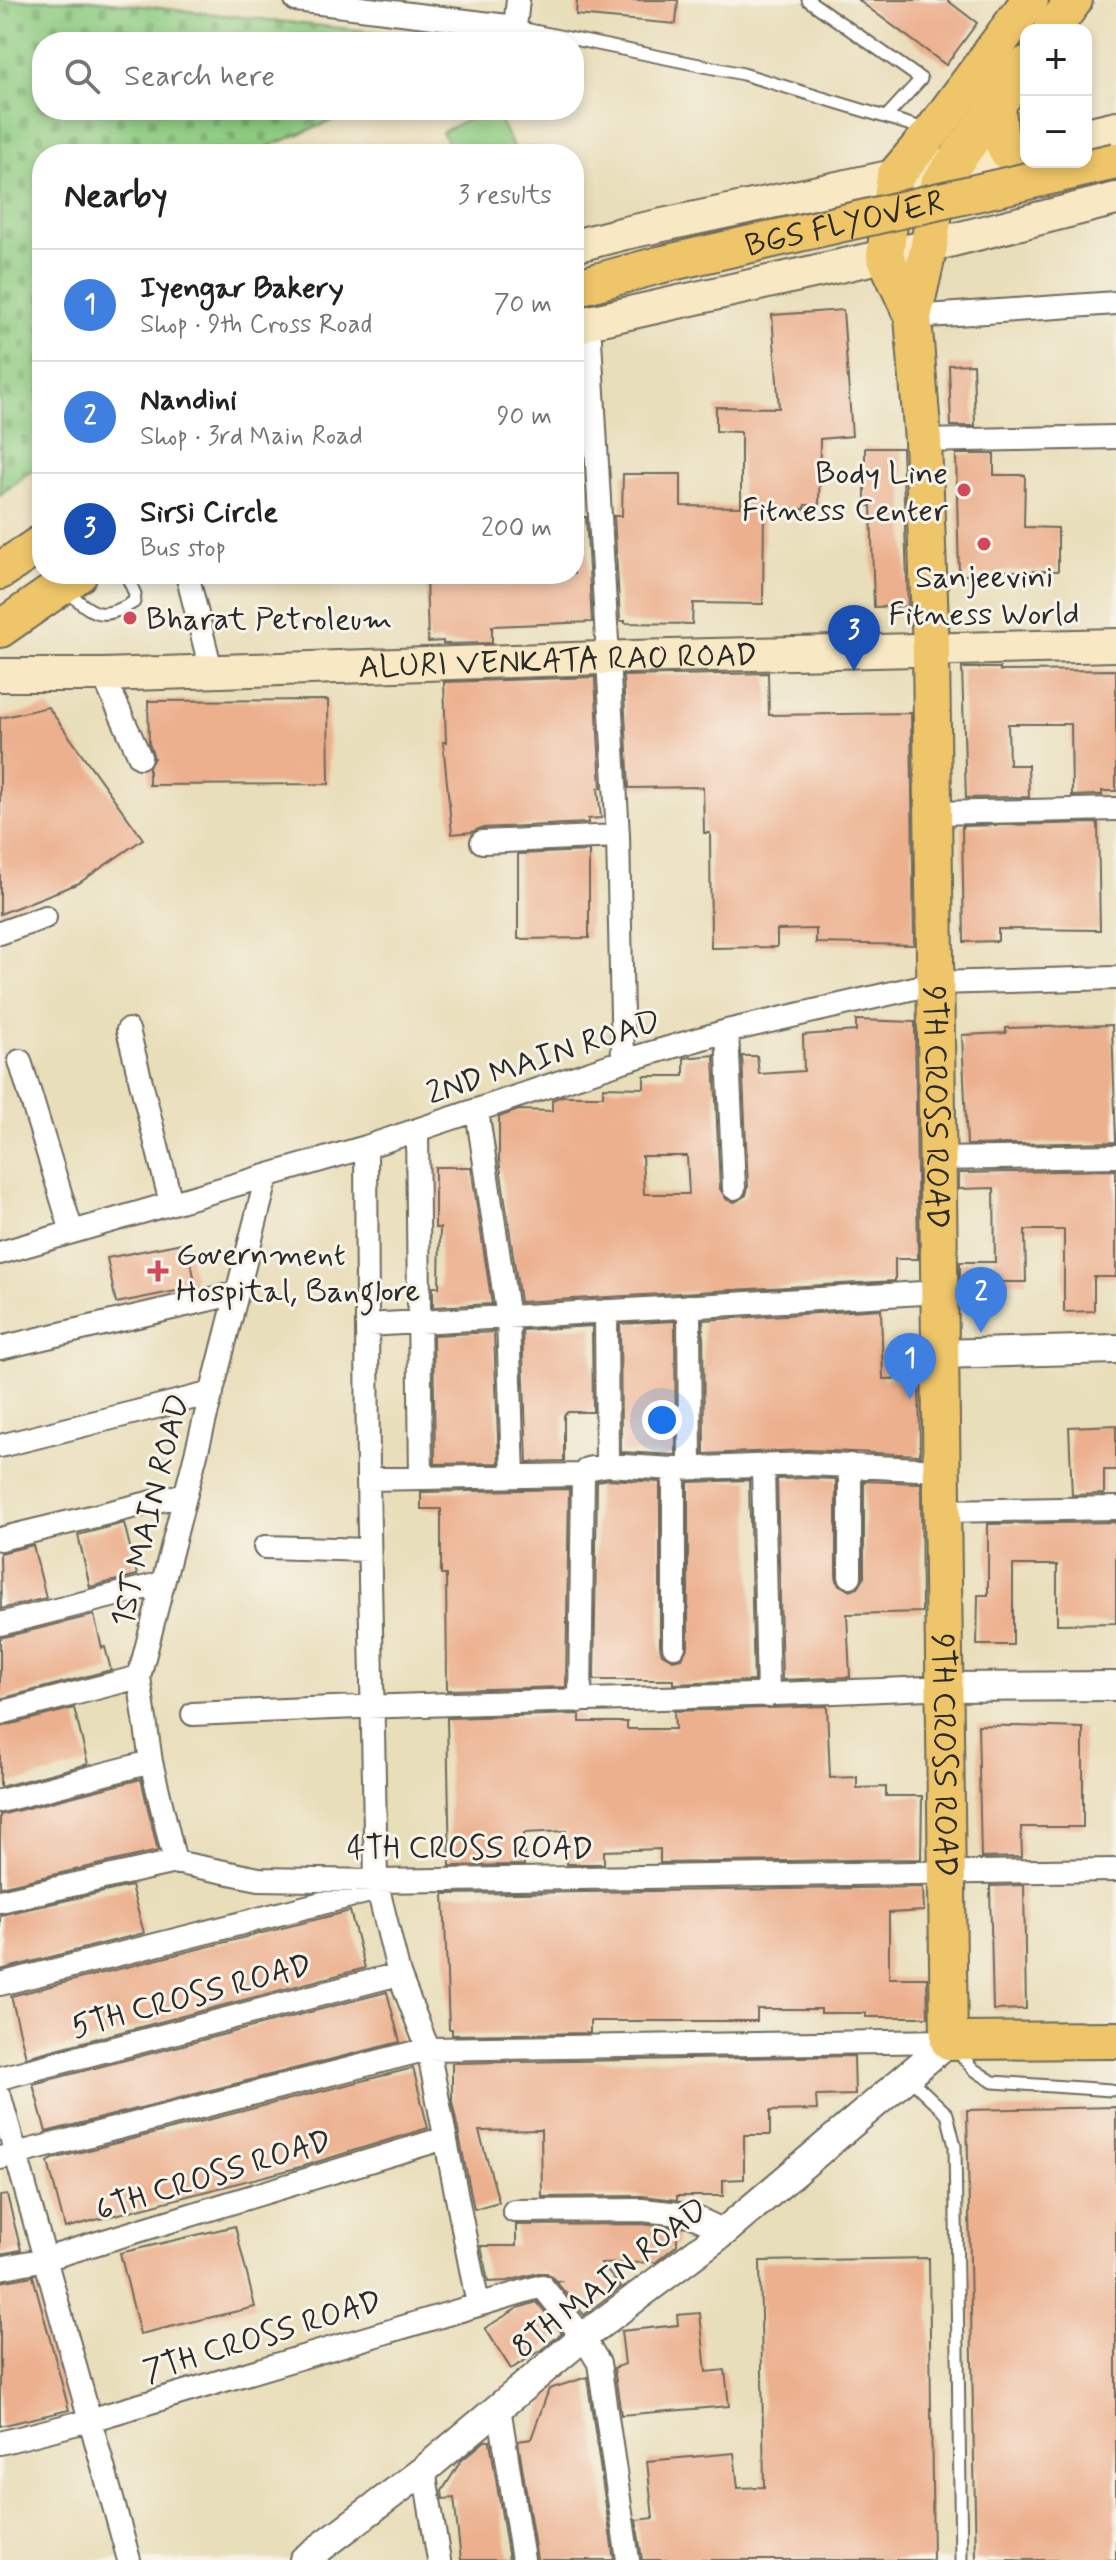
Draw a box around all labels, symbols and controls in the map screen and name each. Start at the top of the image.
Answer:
map controls [1020,24,1092,168]
button: + [1020,24,1092,96]
search box [32,32,584,120]
icon: search [60,54,104,98]
text: Search here [124,57,275,96]
button: − [1020,96,1092,168]
text: Nearby [64,174,168,219]
text: 3 results [458,179,552,213]
street label: BGS FLYOVER [741,182,948,268]
text: Iyengar Bakery [140,269,344,308]
text: 1 [84,288,96,322]
text: 70 m [494,288,552,322]
text: Shop · 9th Cross Road [140,308,372,342]
text: Nandini [140,381,237,420]
text: 2 [84,400,96,434]
text: 90 m [497,400,552,434]
text: Shop · 3rd Main Road [140,420,363,454]
place label: Body Line Fitness Center [742,453,948,532]
marker: Body Line Fitness Center [955,481,973,499]
text: Sirsi Circle [140,493,278,532]
text: 3 [84,512,96,546]
text: 200 m [481,512,552,546]
text: Bus stop [140,532,226,566]
marker: Sanjeevini Fitness World [975,535,993,553]
place label: Sanjeevini Fitness World [889,557,1079,636]
place label: Bharat Petroleum [146,599,392,641]
pin: 3 [828,605,880,671]
marker: Bharat Petroleum [121,609,139,627]
street label: ALURI VENKATA RAO ROAD [358,635,758,689]
street label: 9TH CROSS ROAD [912,985,957,1229]
street label: 2ND MAIN ROAD [421,1000,666,1116]
place label: Government Hospital, Banglore [176,1234,420,1316]
marker: Government Hospital, Banglore [147,1260,169,1282]
pin: 2 [955,1267,1007,1333]
pin: 1 [884,1333,936,1399]
street label: 1ST MAIN ROAD [102,1390,200,1631]
your location [642,1400,682,1440]
street label: 9TH CROSS ROAD [921,1633,966,1877]
street label: 4TH CROSS ROAD [347,1828,593,1870]
street label: 5TH CROSS ROAD [67,1945,316,2049]
street label: 6TH CROSS ROAD [91,2120,337,2232]
street label: 8TH MAIN ROAD [503,2189,717,2368]
street label: 7TH CROSS ROAD [138,2281,387,2393]

